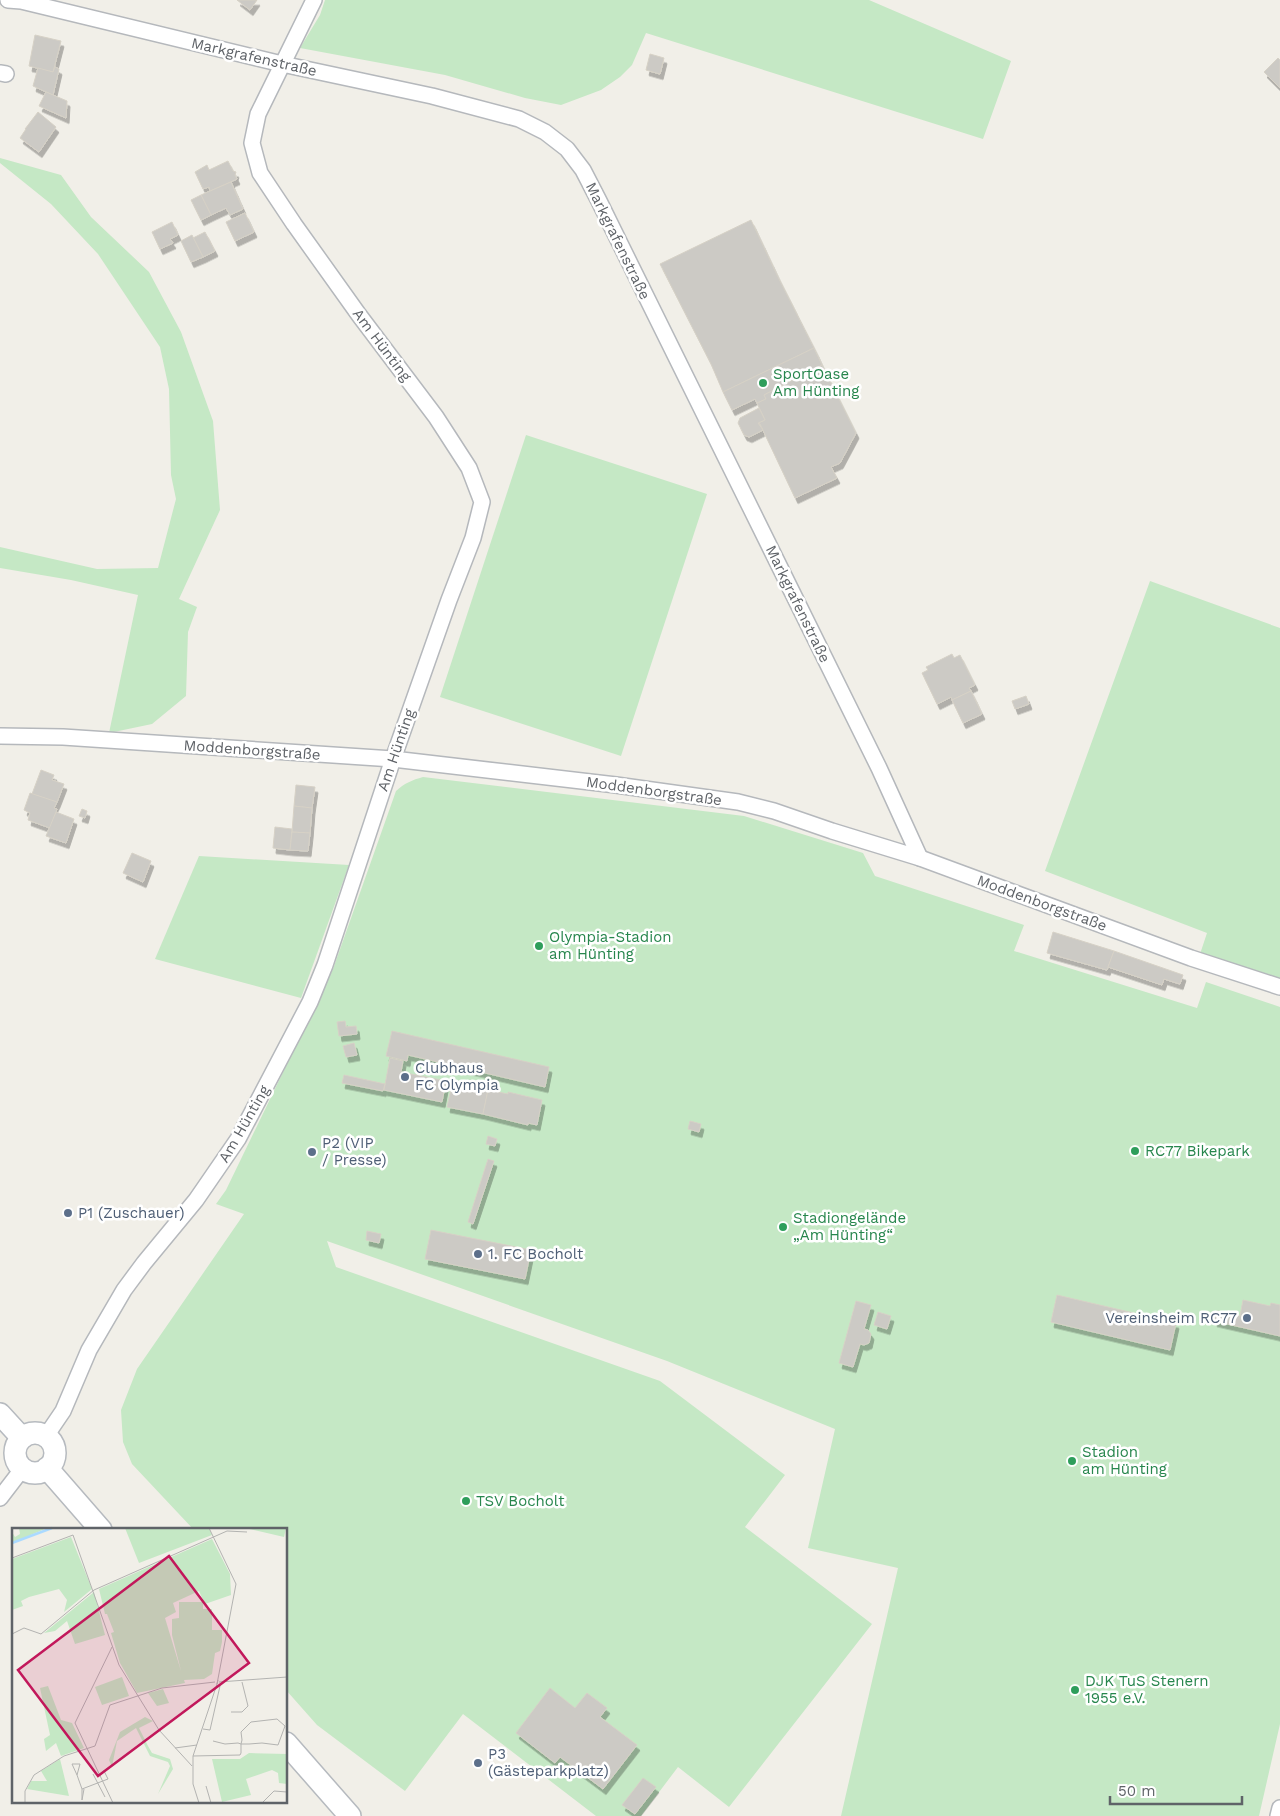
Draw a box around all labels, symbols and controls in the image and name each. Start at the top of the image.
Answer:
street label: Markgrafenstraße [189,34,319,80]
street label: Markgrafenstraße [582,179,654,303]
street label: Am Hünting [349,305,415,385]
place label: SportOase Am Hünting [773,365,859,400]
marker: SportOase Am Hünting [757,377,769,389]
street label: Markgrafenstraße [762,542,834,666]
street label: Am Hünting [373,706,419,794]
street label: Moddenborgstraße [183,736,321,764]
street label: Moddenborgstraße [585,773,723,809]
street label: Moddenborgstraße [975,871,1109,935]
place label: Olympia-Stadion am Hünting [549,928,671,963]
marker: Olympia-Stadion am Hünting [533,940,545,952]
place label: Clubhaus FC Olympia [415,1059,499,1094]
marker: Clubhaus FC Olympia [399,1071,411,1083]
street label: Am Hünting [215,1082,273,1166]
place label: P2 (VIP / Presse) [322,1134,386,1169]
place label: RC77 Bikepark [1145,1142,1250,1160]
marker: RC77 Bikepark [1129,1145,1141,1157]
marker: P2 (VIP / Presse) [306,1146,318,1158]
place label: P1 (Zuschauer) [78,1204,185,1222]
marker: P1 (Zuschauer) [62,1207,74,1219]
place label: Stadiongelände „Am Hünting“ [793,1209,906,1244]
marker: Stadiongelände „Am Hünting“ [777,1221,789,1233]
place label: 1. FC Bocholt [488,1245,584,1263]
marker: 1. FC Bocholt [472,1248,484,1260]
place label: Vereinsheim RC77 [1105,1309,1237,1327]
marker: Vereinsheim RC77 [1241,1312,1253,1324]
place label: Stadion am Hünting [1082,1443,1167,1478]
marker: Stadion am Hünting [1066,1455,1078,1467]
place label: TSV Bocholt [476,1492,565,1510]
marker: TSV Bocholt [460,1495,472,1507]
inset map [12,1528,288,1804]
place label: DJK TuS Stenern 1955 e.V. [1085,1672,1209,1707]
marker: DJK TuS Stenern 1955 e.V. [1069,1684,1081,1696]
place label: P3 (Gästeparkplatz) [488,1745,609,1780]
marker: P3 (Gästeparkplatz) [472,1757,484,1769]
scale bar [1110,1774,1242,1806]
text: 50 m [1118,1782,1155,1800]

